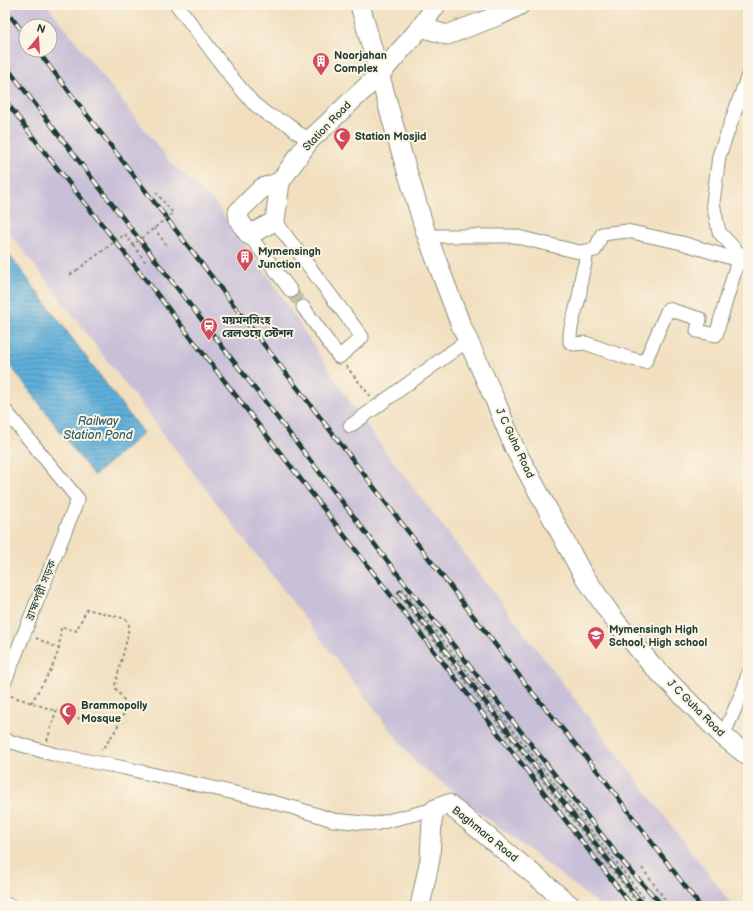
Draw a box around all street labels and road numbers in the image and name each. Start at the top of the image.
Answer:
street label: Station Road [300,98,354,154]
street label: J C Guha Road [493,406,537,480]
street label: ব্রাহ্মপল্লী সড়ক [23,558,59,623]
street label: J C Guha Road [665,677,727,739]
street label: Baghmara Road [449,803,521,865]

